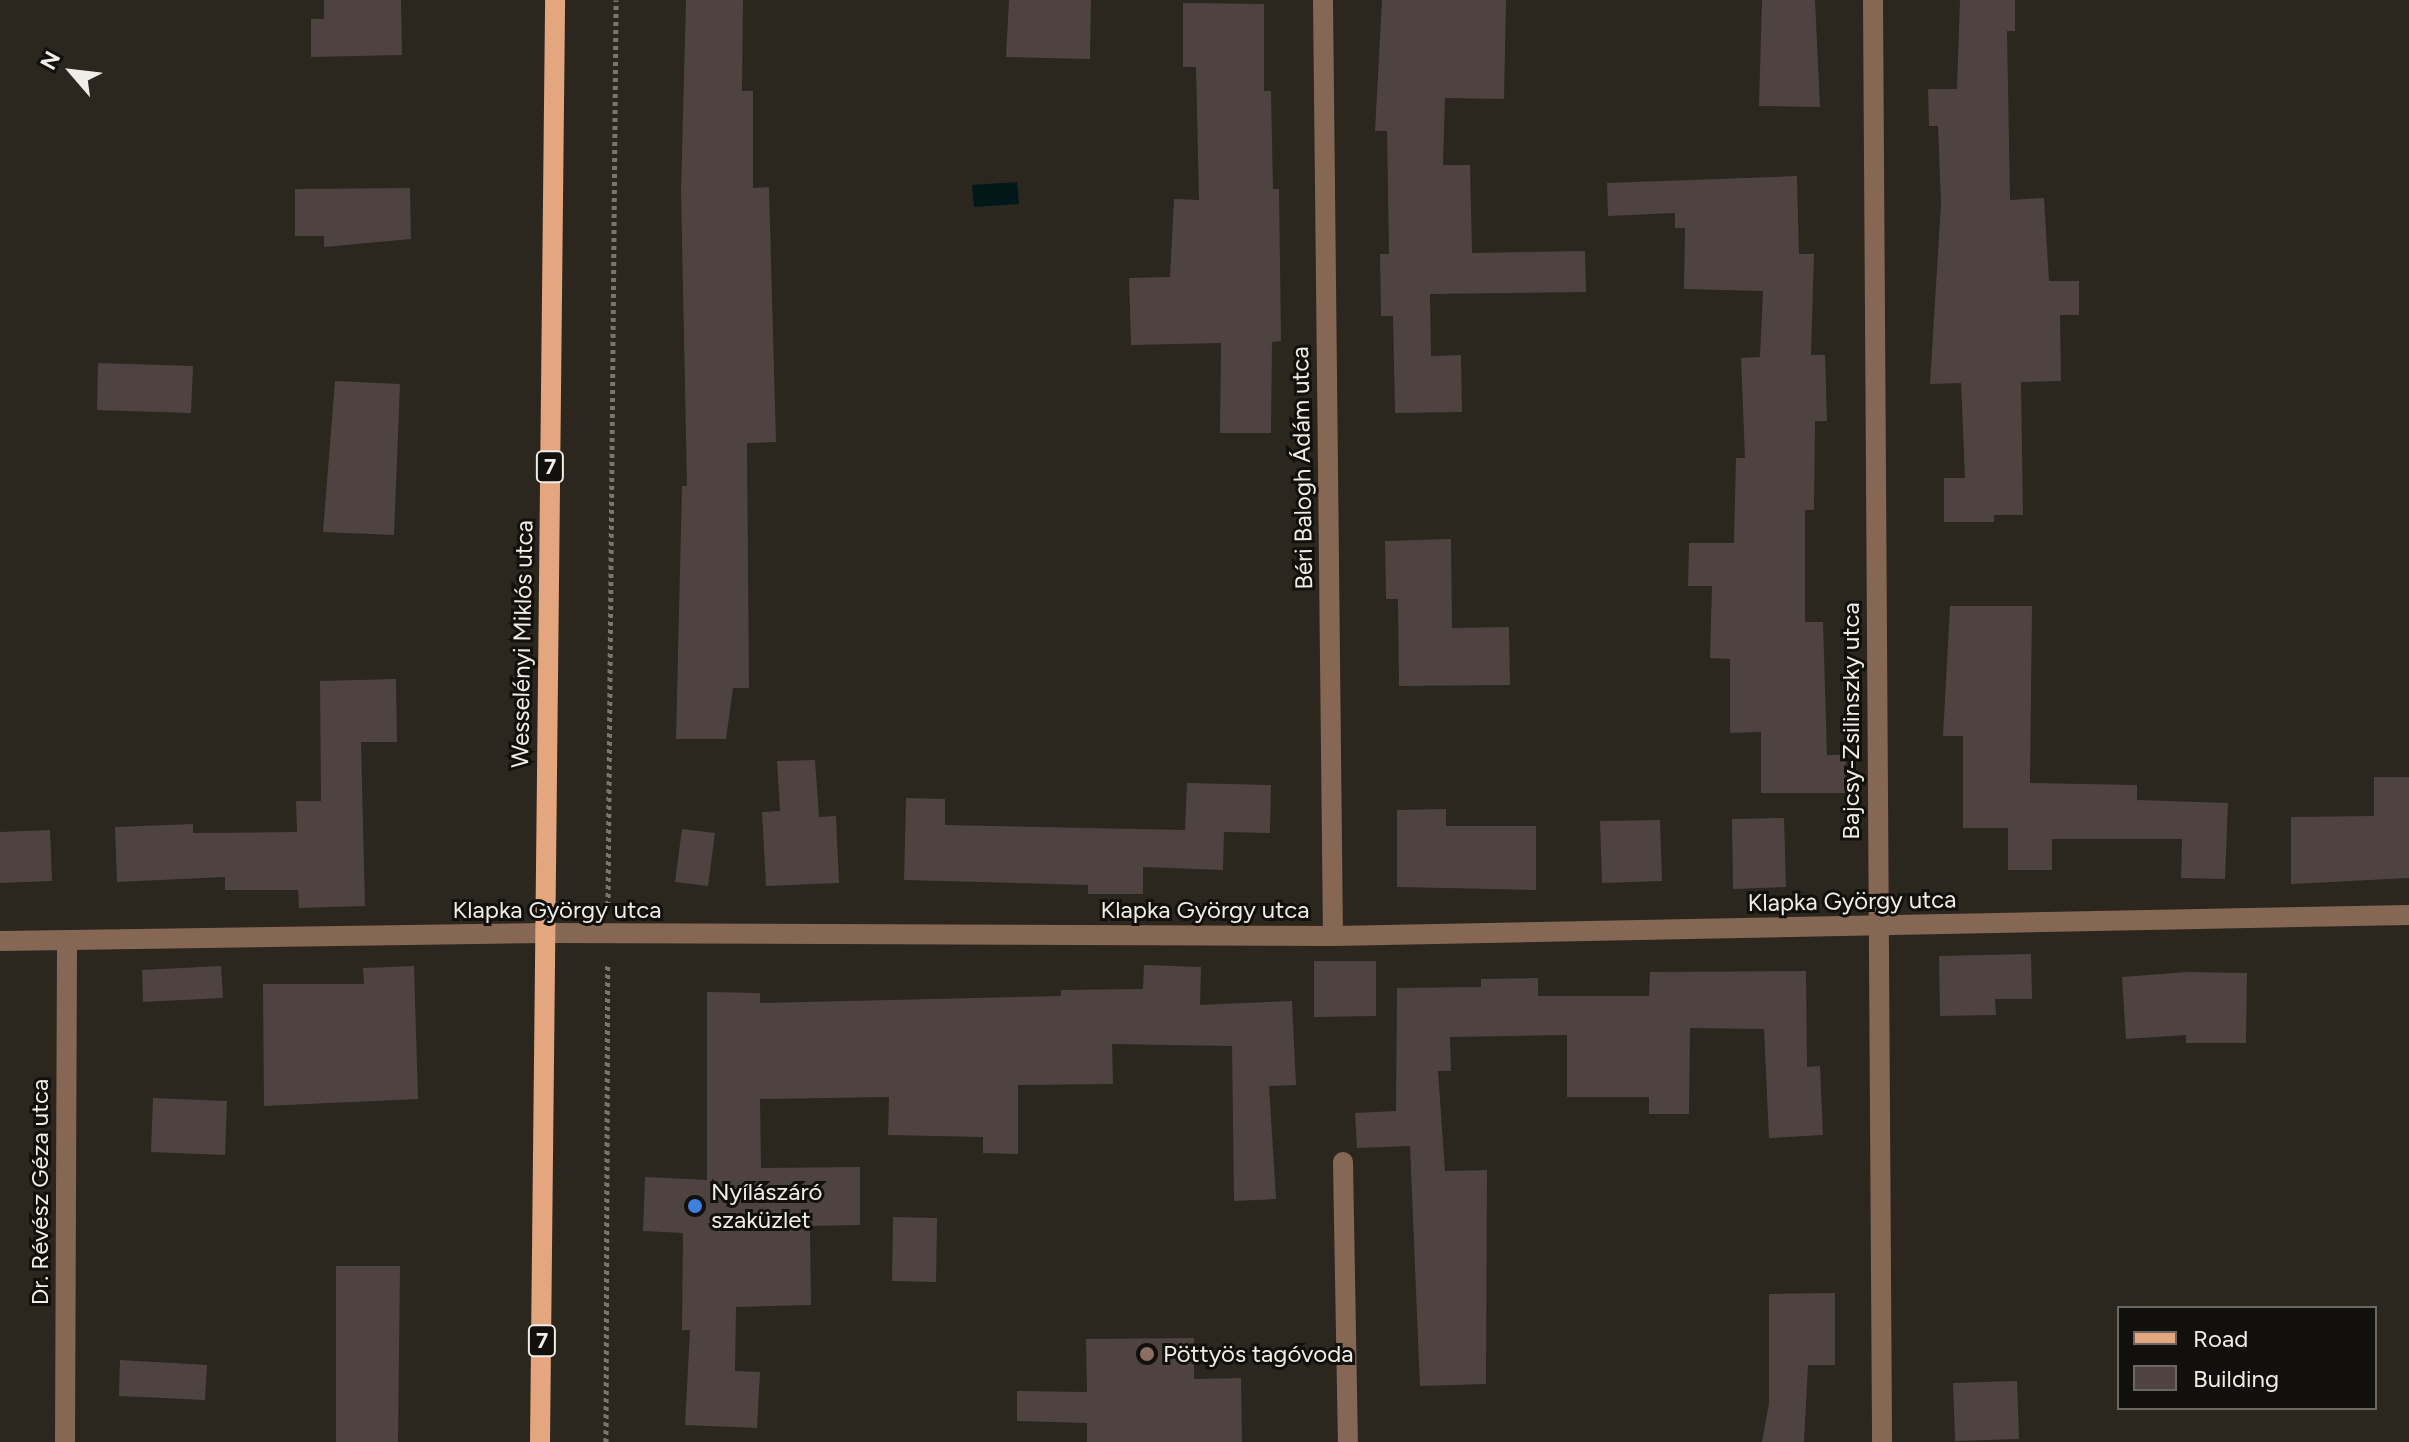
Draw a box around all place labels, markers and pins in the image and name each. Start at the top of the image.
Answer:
place label: Nyílászáró szaküzlet [711,1178,822,1234]
marker: Nyílászáró szaküzlet [686,1197,704,1215]
place label: Pöttyös tagóvoda [1163,1340,1353,1368]
marker: Pöttyös tagóvoda [1138,1345,1156,1363]

